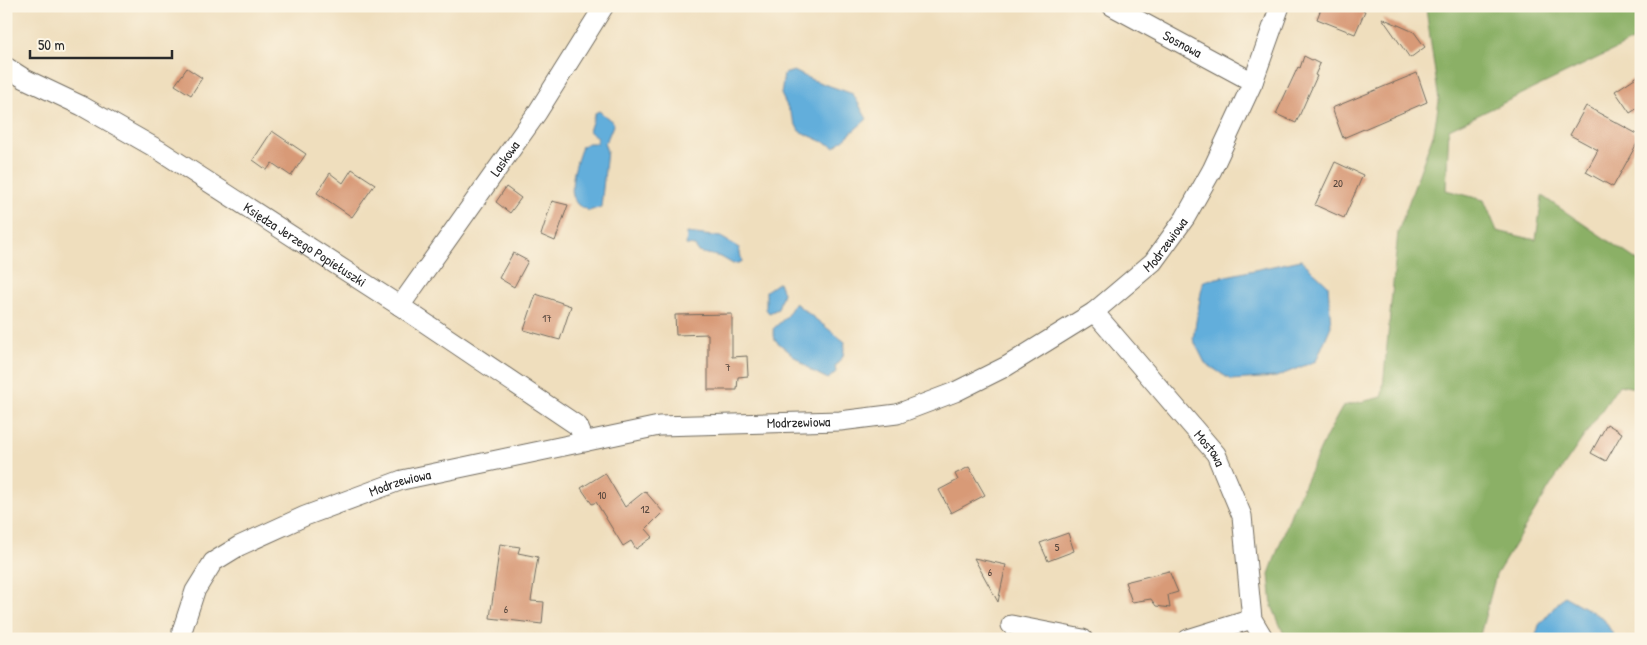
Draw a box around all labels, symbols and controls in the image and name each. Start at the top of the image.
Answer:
street label: Sosnowa [1160,25,1206,62]
scale bar [30,28,172,60]
text: 50 m [38,34,65,55]
street label: Laskowa [485,136,524,180]
house number: 20 [1333,176,1343,190]
street label: Księdza Jerzego Popiełuszki [240,197,370,291]
street label: Modrzewiowa [1138,213,1192,276]
house number: 17 [542,311,552,325]
house number: 7 [725,360,731,374]
street label: Modrzewiowa [767,411,831,432]
street label: Mostowa [1190,425,1230,470]
street label: Modrzewiowa [366,464,433,500]
house number: 10 [598,488,607,502]
house number: 12 [640,502,650,516]
house number: 5 [1055,540,1060,554]
house number: 6 [988,565,993,579]
house number: 6 [504,602,509,616]

